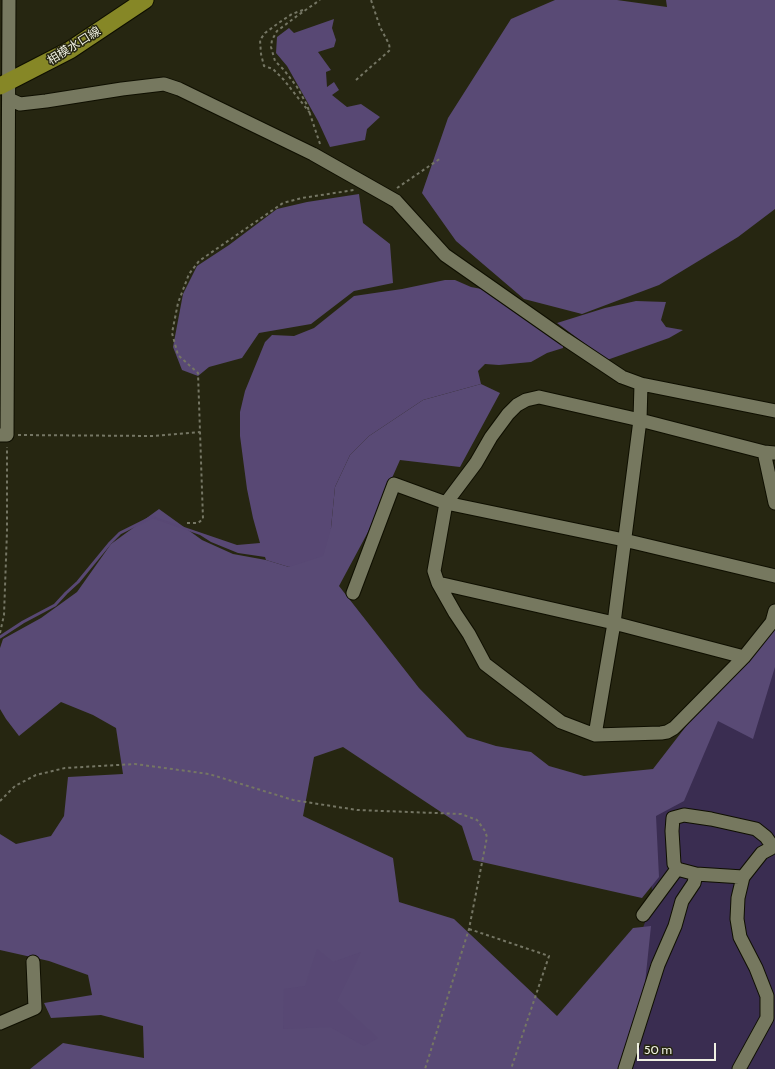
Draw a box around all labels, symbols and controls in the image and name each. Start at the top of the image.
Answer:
street label: 相模水口線 [45,24,103,68]
scale bar [639,1035,718,1061]
text: 50 m [644,1042,672,1057]

